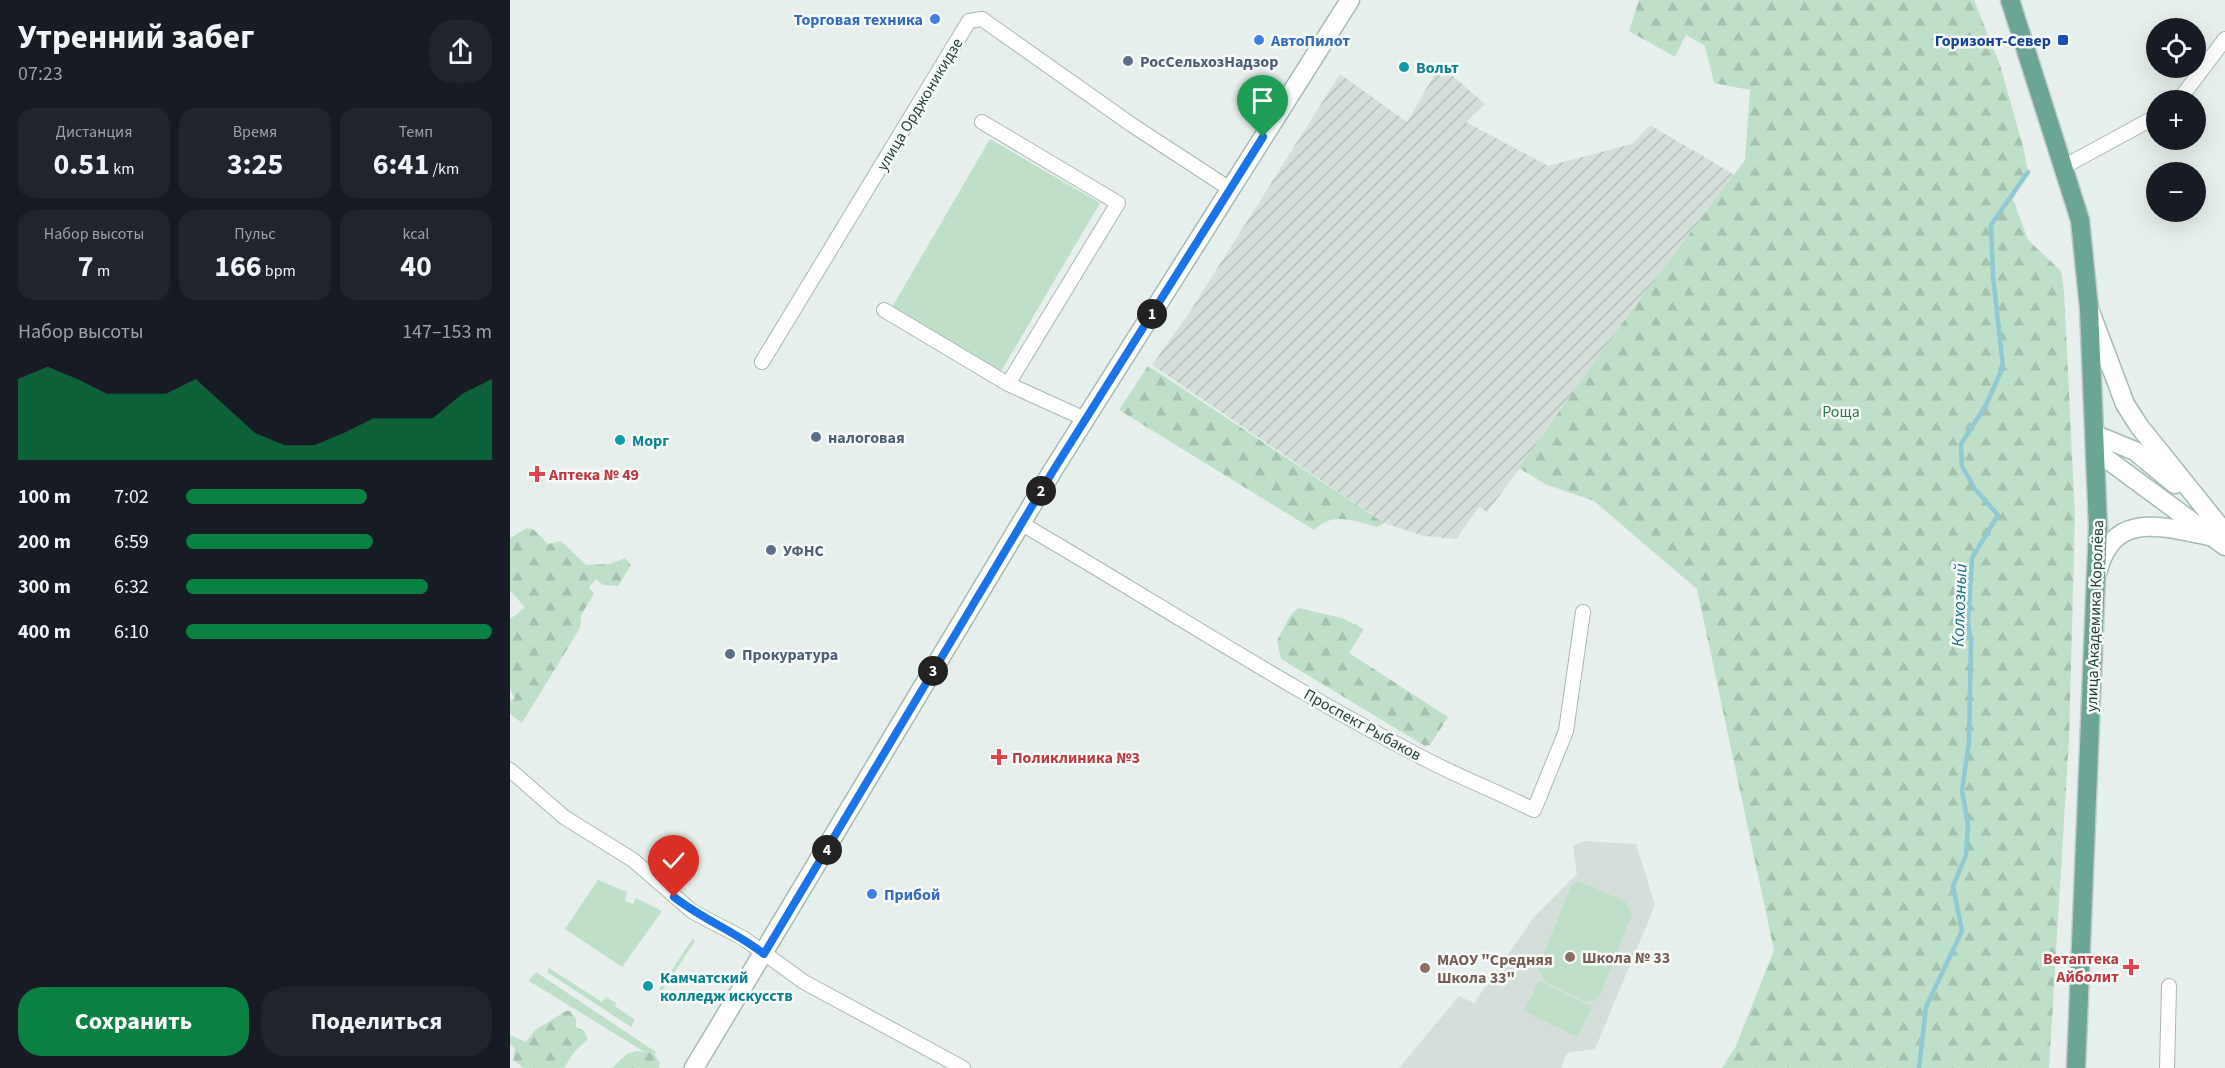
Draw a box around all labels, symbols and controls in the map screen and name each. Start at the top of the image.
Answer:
place label: Торговая техника [794,9,923,31]
marker: Торговая техника [928,12,942,26]
text: Утренний забег [18,14,254,61]
map controls [2146,18,2206,222]
button: locate [2146,18,2206,78]
button: share [429,20,492,83]
place label: АвтоПилот [1270,30,1350,52]
place label: Горизонт-Север [1935,30,2051,52]
marker: АвтоПилот [1252,33,1266,47]
marker: Горизонт-Север [2056,33,2070,47]
street label: улица Орджоникидзе [871,34,968,175]
place label: РосСельхозНадзор [1140,51,1278,73]
marker: РосСельхозНадзор [1121,54,1135,68]
place label: Вольт [1416,57,1459,79]
text: 07:23 [18,60,63,88]
marker: Вольт [1397,60,1411,74]
pin [1237,75,1288,137]
icon: arrive [1246,84,1279,117]
button: + [2146,90,2206,150]
text: Дистанция [56,121,132,143]
text: Время [233,121,277,143]
text: Темп [399,121,433,143]
text: 0.51 [54,143,110,186]
text: 3:25 [227,143,283,186]
text: 6:41 [373,143,429,186]
text: km [110,158,134,180]
text: /km [429,158,459,180]
button: − [2146,162,2206,222]
text: Набор высоты [44,223,144,245]
text: Пульс [234,223,276,245]
text: kcal [403,223,429,245]
text: 7 [78,245,94,288]
text: 166 [214,245,262,288]
text: 40 [400,245,432,288]
text: m [94,260,110,282]
text: bpm [262,260,296,282]
pin: 1 [1137,299,1167,329]
text: 1 [1148,303,1156,325]
text: Набор высоты [18,318,143,346]
text: 147–153 m [402,318,492,346]
park label: Роща [1822,401,1860,423]
place label: налоговая [828,427,905,449]
place label: Морг [632,430,669,452]
marker: налоговая [809,430,823,444]
marker: Морг [613,433,627,447]
place label: Аптека № 49 [548,464,639,486]
marker: Аптека № 49 [530,467,544,481]
pin: 2 [1026,476,1056,506]
text: 2 [1037,480,1045,502]
text: 100 m [18,483,71,511]
text: 7:02 [114,483,149,511]
street label: улица Академика Королёва [2081,520,2109,713]
text: 200 m [18,528,71,556]
text: 6:59 [114,528,149,556]
place label: УФНС [783,540,824,562]
marker: УФНС [764,543,778,557]
water label: Колхозный [1946,563,1973,647]
text: 300 m [18,573,71,601]
text: 6:32 [114,573,149,601]
text: 400 m [18,618,71,646]
text: 6:10 [114,618,149,646]
place label: Прокуратура [742,644,838,666]
marker: Прокуратура [723,647,737,661]
pin: 3 [918,656,948,686]
text: 3 [929,660,937,682]
street label: Проспект Рыбаков [1300,683,1425,766]
place label: Поликлиника №3 [1012,747,1140,769]
marker: Поликлиника №3 [990,748,1008,766]
pin [648,835,699,897]
pin: 4 [812,835,842,865]
text: 4 [823,839,831,861]
icon: check [657,844,690,877]
place label: Прибой [884,884,940,906]
marker: Прибой [865,887,879,901]
place label: Школа № 33 [1582,947,1670,969]
place label: Ветаптека Айболит [2043,948,2119,988]
place label: МАОУ "Средняя Школа 33" [1437,949,1553,989]
marker: Школа № 33 [1563,950,1577,964]
marker: Ветаптека Айболит [2124,960,2138,974]
marker: МАОУ "Средняя Школа 33" [1418,961,1432,975]
place label: Камчатский колледж искусств [660,967,793,1007]
marker: Камчатский колледж искусств [641,979,655,993]
button: Сохранить [18,987,249,1056]
button: Поделиться [261,987,492,1056]

